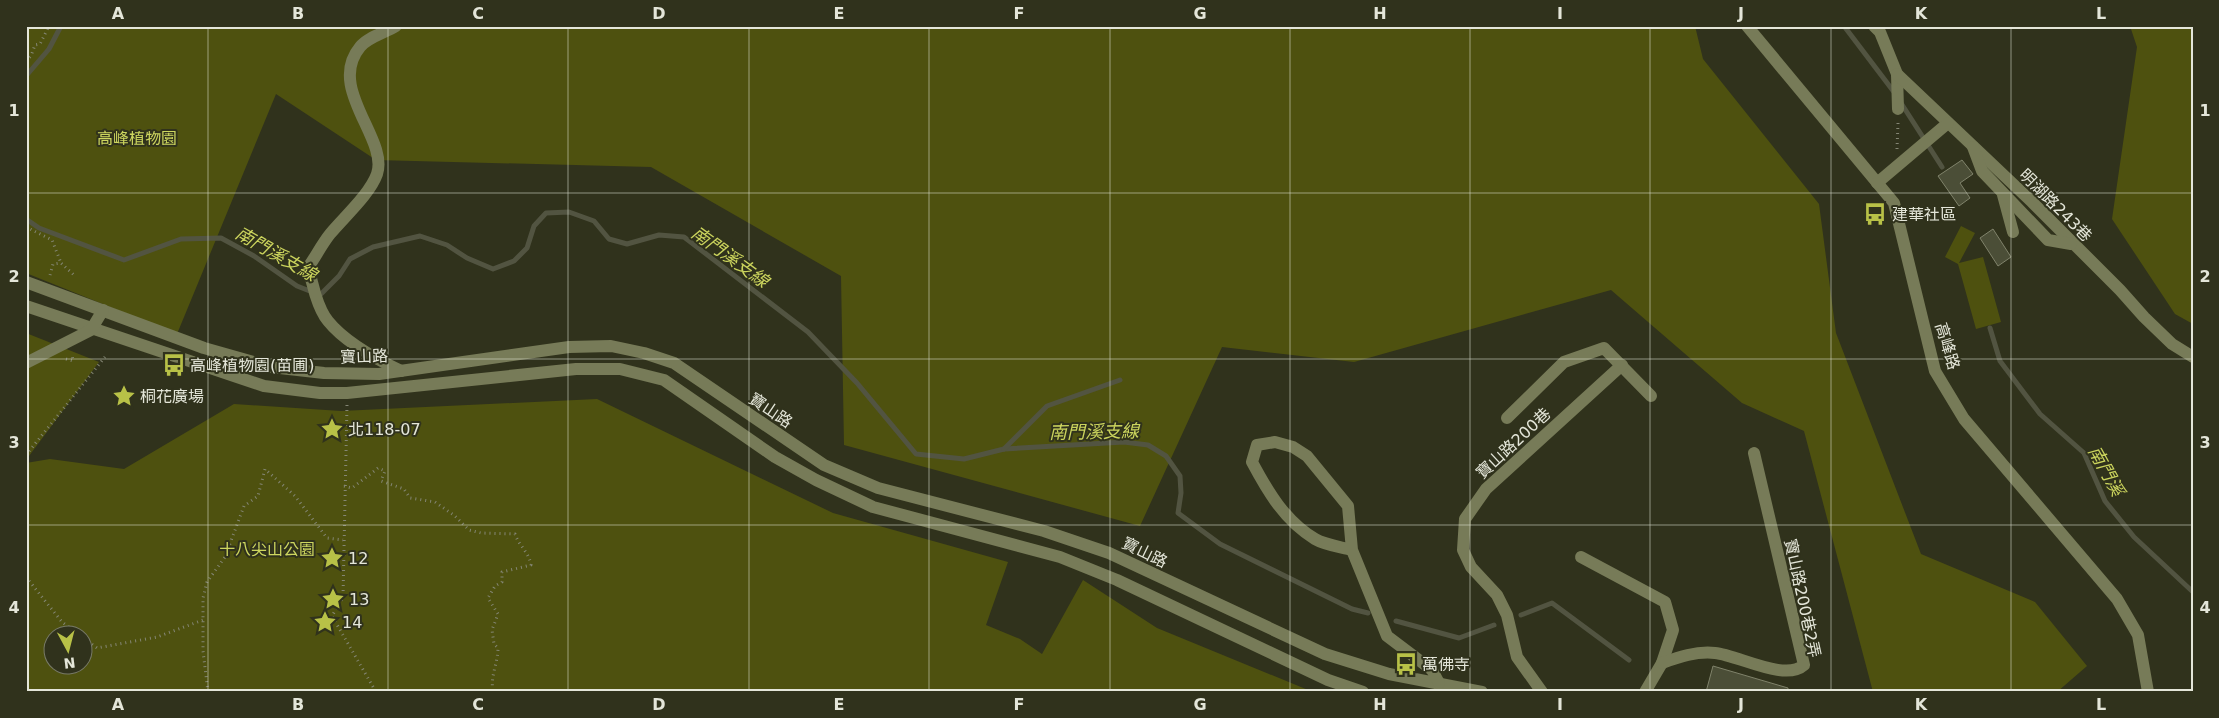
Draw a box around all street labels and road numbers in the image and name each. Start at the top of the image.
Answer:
street label: 明湖路243巷 [2016,165,2096,245]
street label: 高峰路 [1931,320,1964,372]
street label: 寶山路 [340,346,388,367]
street label: 寶山路 [746,389,796,432]
street label: 寶山路200巷 [1472,404,1554,483]
street label: 寶山路 [1119,533,1171,572]
street label: 寶山路200巷2弄 [1781,537,1824,659]

